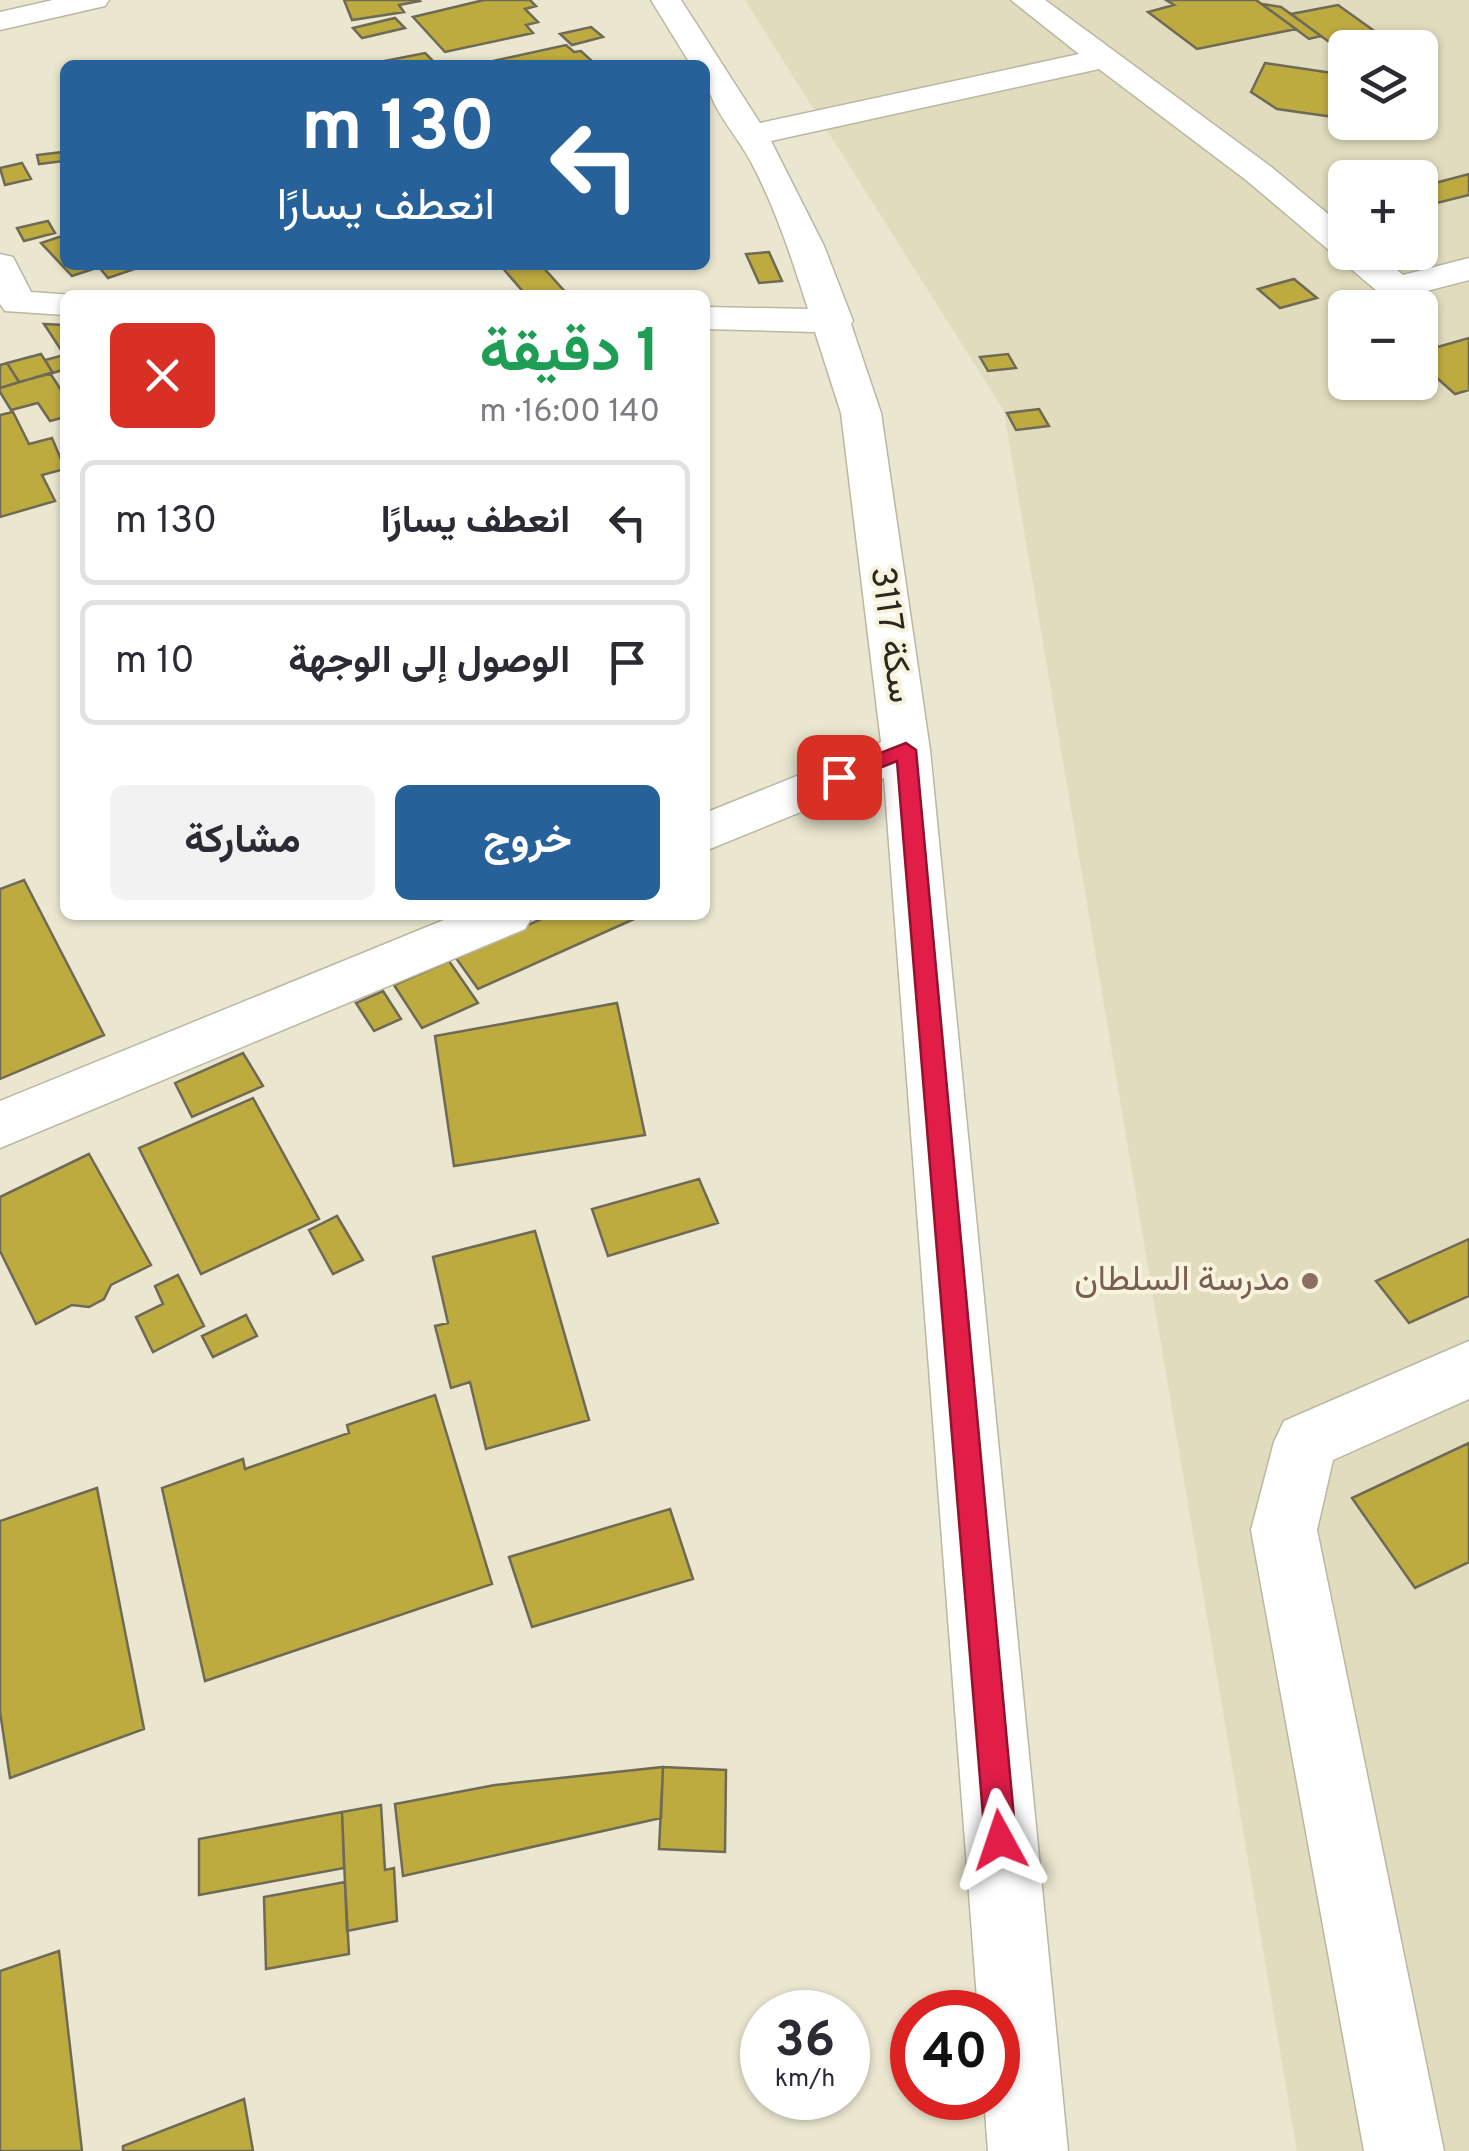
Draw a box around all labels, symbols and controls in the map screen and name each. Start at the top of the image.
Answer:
map controls [1328,30,1438,400]
button: layers [1328,30,1438,140]
text: 130 m [301,86,495,175]
icon: left [530,100,660,230]
button: + [1328,160,1438,270]
text: انعطف يسارًا [277,179,495,236]
button: − [1328,290,1438,400]
text: 1 دقيقة [480,317,660,393]
button: close [110,323,215,428]
text: 140 m · 16:00 [480,393,660,433]
icon: left [600,495,655,550]
text: 130 m [115,498,217,547]
text: انعطف يسارًا [381,498,570,547]
street label: سكة 3117 [859,564,921,706]
icon: arrive [600,635,655,690]
text: 10 m [115,638,195,687]
text: الوصول إلى الوجهة [288,638,570,687]
pin [797,735,882,820]
icon: arrive [812,750,867,805]
button: مشاركة [110,785,375,900]
button: خروج [395,785,660,900]
place label: مدرسة السلطان [1074,1259,1290,1303]
marker: مدرسة السلطان [1299,1270,1321,1292]
position arrow [948,1788,1052,1892]
speed limit sign: 40 [890,1990,1020,2120]
text: 36 [775,2011,835,2074]
text: km/h [775,2064,835,2096]

